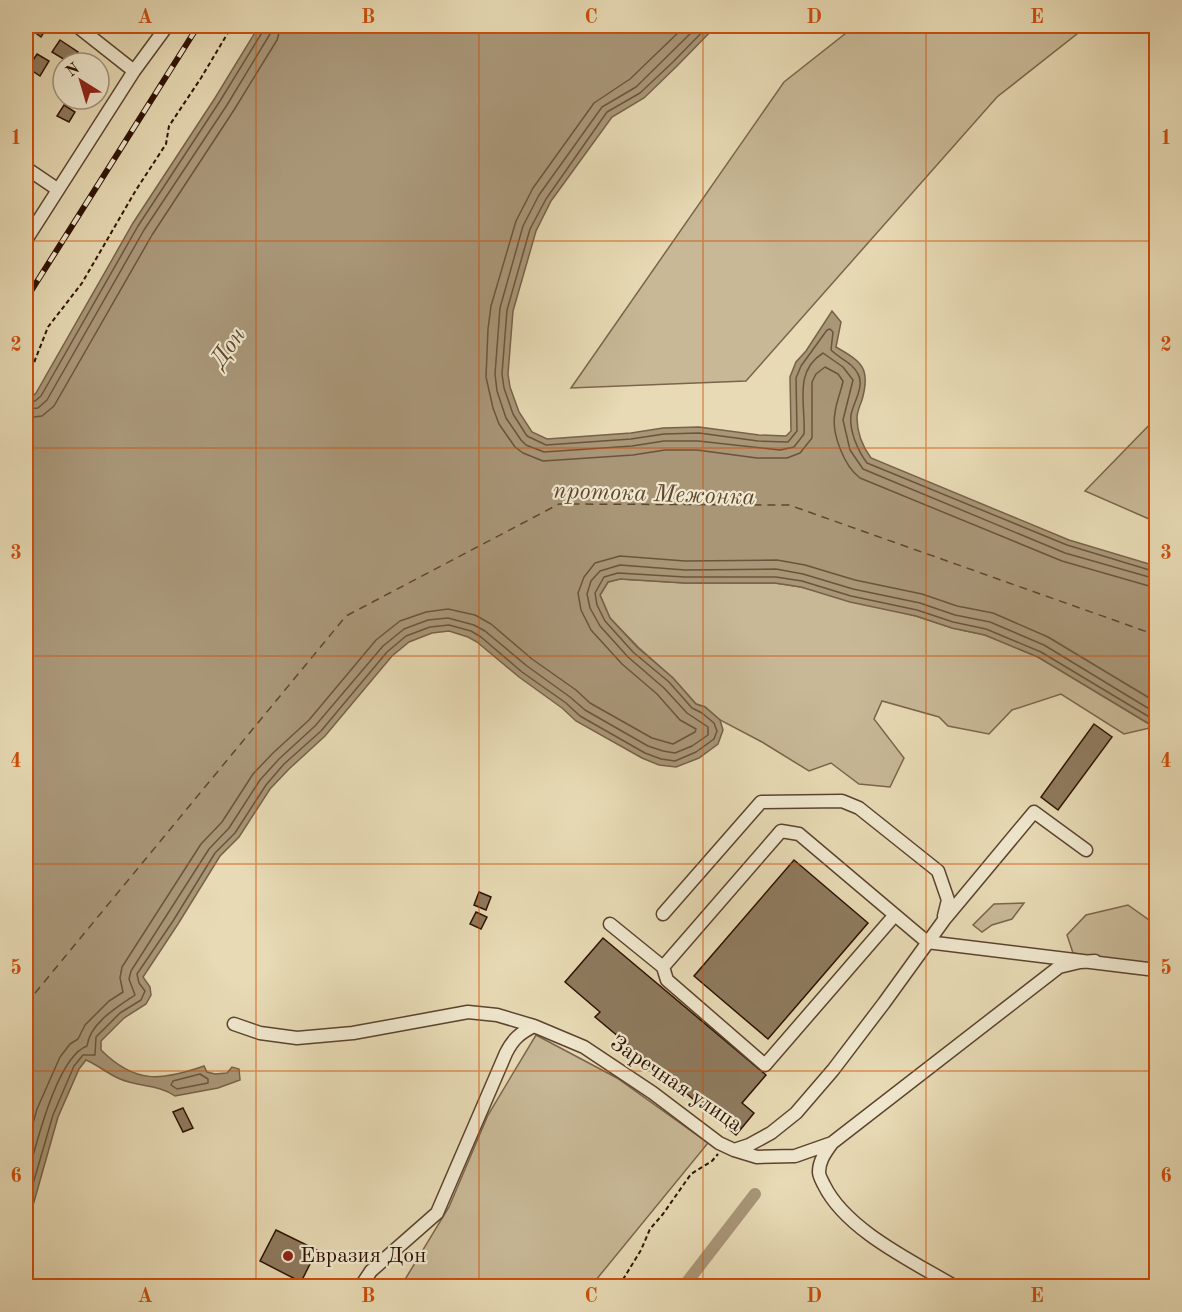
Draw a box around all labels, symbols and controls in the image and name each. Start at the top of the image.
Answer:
text: A [137,8,153,28]
text: B [361,8,375,28]
text: C [584,8,598,28]
text: D [806,8,822,28]
text: E [1030,8,1044,28]
north arrow [51,51,111,111]
text: N [63,60,83,81]
text: 1 [10,129,22,149]
text: 1 [1160,129,1172,149]
water label: Дон [205,323,251,375]
text: 2 [10,336,22,356]
text: 2 [1160,336,1172,356]
water label: протока Межонка [552,479,756,511]
text: 3 [10,544,22,564]
text: 3 [1160,544,1172,564]
text: 4 [10,752,22,772]
text: 4 [1160,752,1172,772]
text: 5 [10,958,22,979]
text: 5 [1160,958,1172,979]
street label: Заречная улица [606,1032,746,1136]
text: 6 [10,1167,22,1187]
text: 6 [1160,1167,1172,1187]
place label: Евразия Дон [300,1245,426,1267]
marker: Евразия Дон [281,1249,295,1263]
text: A [137,1287,153,1307]
text: B [361,1287,375,1307]
text: C [584,1287,598,1307]
text: D [806,1287,822,1307]
text: E [1030,1287,1044,1307]

